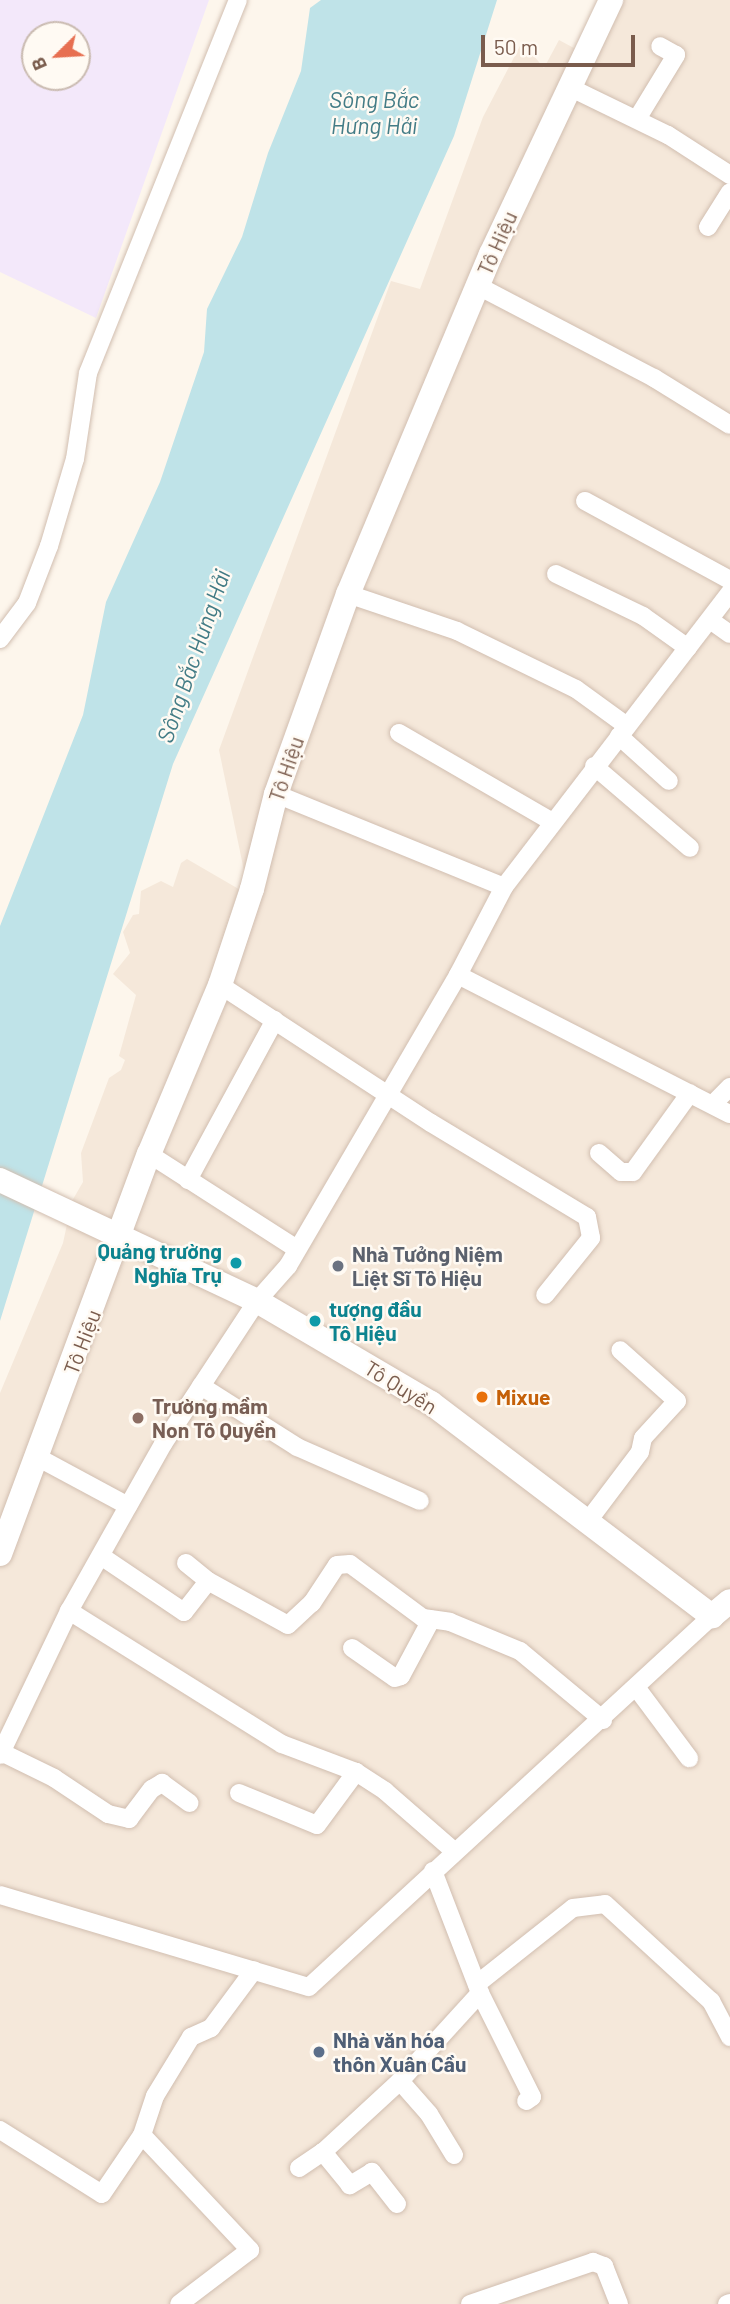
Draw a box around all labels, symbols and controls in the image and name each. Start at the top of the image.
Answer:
north arrow [21,21,91,91]
scale bar [485,21,639,65]
text: 50 m [494,34,538,59]
text: B [25,54,51,74]
water label: Sông Bắc Hưng Hải [329,85,419,139]
street label: Tô Hiệu [472,207,522,279]
water label: Sông Bắc Hưng Hải [150,566,236,746]
street label: Tô Hiệu [263,733,309,805]
place label: Quảng trường Nghĩa Trụ [97,1238,222,1288]
place label: Nhà Tưởng Niệm Liệt Sĩ Tô Hiệu [352,1241,503,1291]
marker: Quảng trường Nghĩa Trụ [228,1255,244,1271]
marker: Nhà Tưởng Niệm Liệt Sĩ Tô Hiệu [330,1258,346,1274]
place label: tượng đầu Tô Hiệu [329,1296,422,1346]
street label: Tô Hiệu [58,1306,106,1378]
marker: tượng đầu Tô Hiệu [307,1313,323,1329]
street label: Tô Quyền [360,1355,442,1419]
place label: Mixue [496,1384,551,1410]
marker: Mixue [474,1389,490,1405]
place label: Trường mầm Non Tô Quyền [152,1393,276,1443]
marker: Trường mầm Non Tô Quyền [130,1410,146,1426]
place label: Nhà văn hóa thôn Xuân Cầu [333,2027,466,2077]
marker: Nhà văn hóa thôn Xuân Cầu [311,2044,327,2060]

